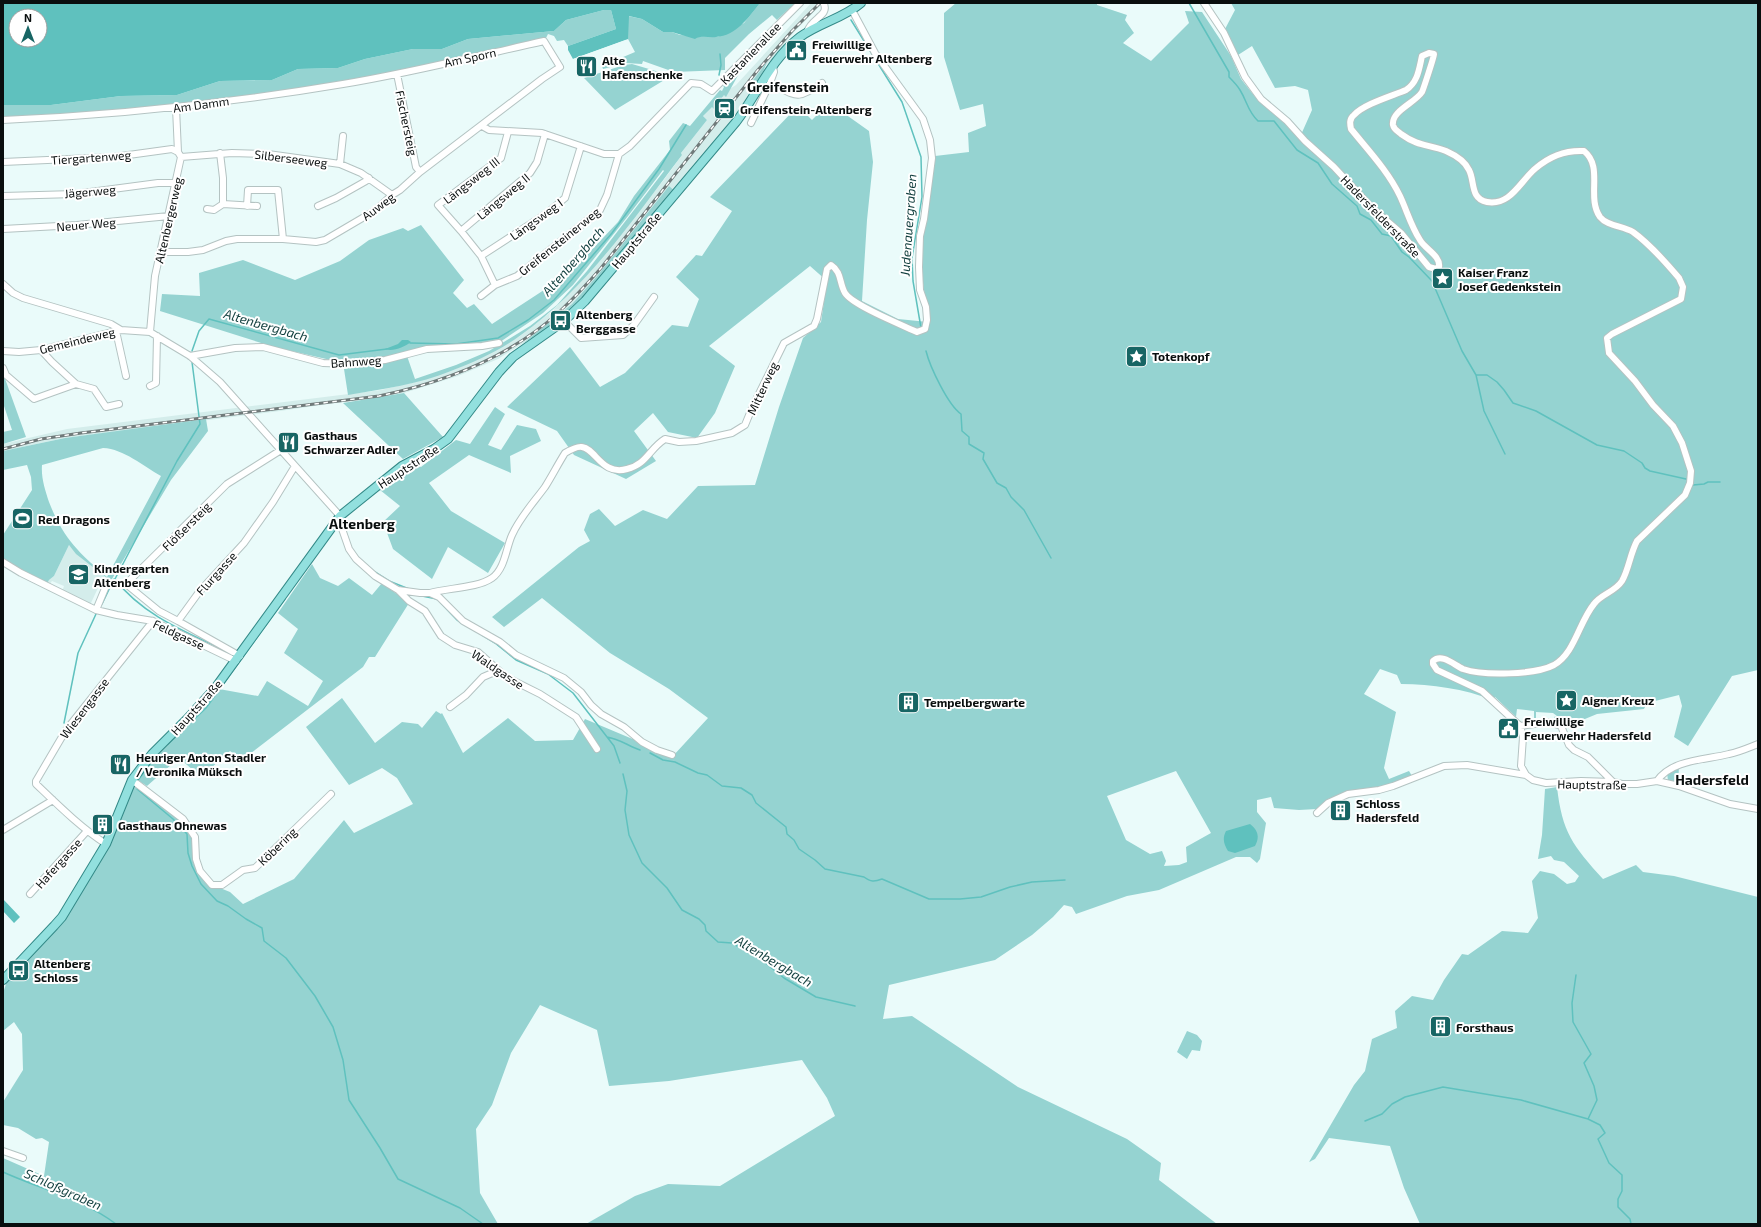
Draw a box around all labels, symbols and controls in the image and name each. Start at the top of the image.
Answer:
north arrow [8,8,48,48]
text: N [24,11,32,24]
street label: Kastanienallee [717,19,783,87]
place label: Freiwillige Feuerwehr Altenberg [812,37,932,65]
public building icon: Freiwillige Feuerwehr Altenberg [784,38,810,64]
street label: Am Sporn [443,45,497,69]
place label: Alte Hafenschenke [602,53,683,81]
restaurant icon: Alte Hafenschenke [574,54,600,80]
district label: Greifenstein [747,78,829,95]
street label: Fischersteig [393,89,421,157]
street label: Am Damm [172,93,230,115]
station icon: Greifenstein-Altenberg [712,96,738,122]
place label: Greifenstein-Altenberg [740,102,872,116]
street label: Tiergartenweg [51,147,132,167]
street label: Silberseeweg [254,147,329,169]
street label: Längsweg III [440,154,502,206]
street label: Längsweg II [474,170,532,222]
street label: Hadersfelderstraße [1338,172,1424,260]
water label: Judenauergraben [896,173,920,278]
street label: Altenbergerweg [151,175,185,264]
street label: Jägerweg [64,182,117,200]
street label: Auweg [359,189,397,223]
street label: Längsweg I [507,195,565,243]
street label: Greifensteinerweg [515,204,603,278]
street label: Hauptstraße [608,209,664,271]
street label: Neuer Weg [56,214,117,234]
water label: Altenbergbach [538,223,608,300]
place label: Kaiser Franz Josef Gedenkstein [1458,265,1561,293]
place icon: Kaiser Franz Josef Gedenkstein [1429,266,1455,292]
water label: Altenbergbach [221,305,310,345]
place label: Altenberg Berggasse [576,307,636,335]
bus stop icon: Altenberg Berggasse [547,308,573,334]
street label: Gemeindeweg [38,324,116,356]
place icon: Totenkopf [1123,343,1149,369]
place label: Totenkopf [1152,349,1211,363]
street label: Bahnweg [330,352,382,370]
street label: Mitterweg [744,359,780,417]
place label: Gasthaus Schwarzer Adler [304,428,398,456]
restaurant icon: Gasthaus Schwarzer Adler [275,429,301,455]
street label: Hauptstraße [375,441,441,491]
street label: Flößersteig [159,499,213,553]
sports icon: Red Dragons [10,506,36,532]
place label: Red Dragons [38,512,110,526]
district label: Altenberg [329,515,395,532]
street label: Flurgasse [193,548,239,598]
place label: Kindergarten Altenberg [94,561,169,589]
school or university icon: Kindergarten Altenberg [66,562,92,588]
street label: Feldgasse [151,616,207,652]
street label: Waldgasse [469,646,527,692]
street label: Wiesengasse [57,675,111,741]
street label: Hauptstraße [168,676,224,738]
place icon: Aigner Kreuz [1553,687,1579,713]
building icon: Tempelbergwarte [896,689,922,715]
place label: Aigner Kreuz [1582,693,1654,707]
place label: Tempelbergwarte [924,695,1025,709]
place label: Freiwillige Feuerwehr Hadersfeld [1524,714,1651,742]
public building icon: Freiwillige Feuerwehr Hadersfeld [1495,715,1521,741]
place label: Heuriger Anton Stadler / Veronika Müksch [136,750,266,778]
restaurant icon: Heuriger Anton Stadler / Veronika Müksch [107,751,133,777]
district label: Hadersfeld [1675,771,1749,788]
street label: Hauptstraße [1557,776,1627,792]
place label: Schloss Hadersfeld [1356,796,1419,824]
building icon: Schloss Hadersfeld [1328,797,1354,823]
building icon: Gasthaus Ohnewas [90,812,116,838]
place label: Gasthaus Ohnewas [118,818,227,832]
street label: Köbering [255,824,300,868]
street label: Hafergasse [32,835,84,891]
water label: Altenbergbach [732,931,815,990]
place label: Altenberg Schloss [34,956,91,984]
bus stop icon: Altenberg Schloss [6,957,32,983]
building icon: Forsthaus [1427,1014,1453,1040]
place label: Forsthaus [1456,1020,1514,1034]
water label: Schloßgraben [22,1165,104,1213]

